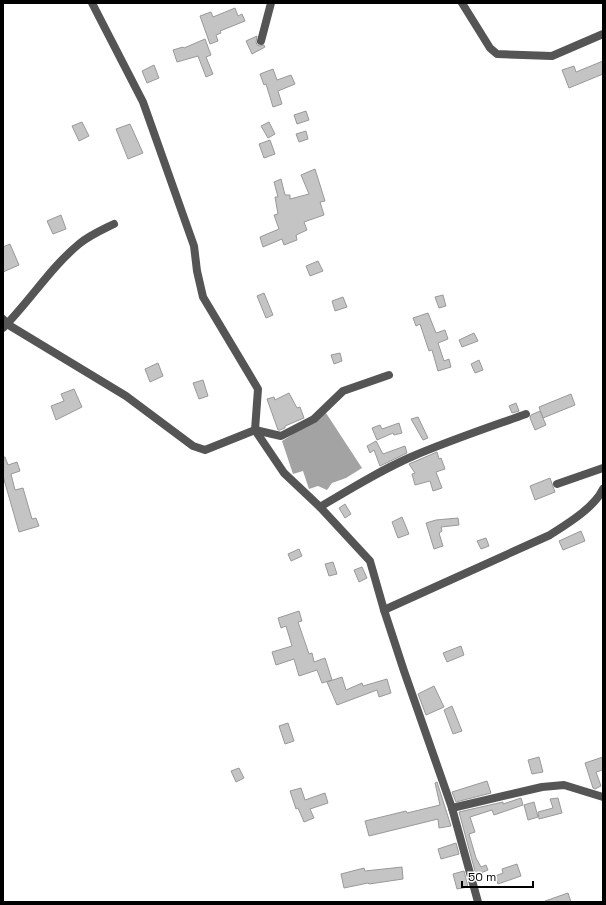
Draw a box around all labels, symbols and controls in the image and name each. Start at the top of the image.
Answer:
scale bar [462,863,533,889]
text: 50 m [468,869,496,885]

